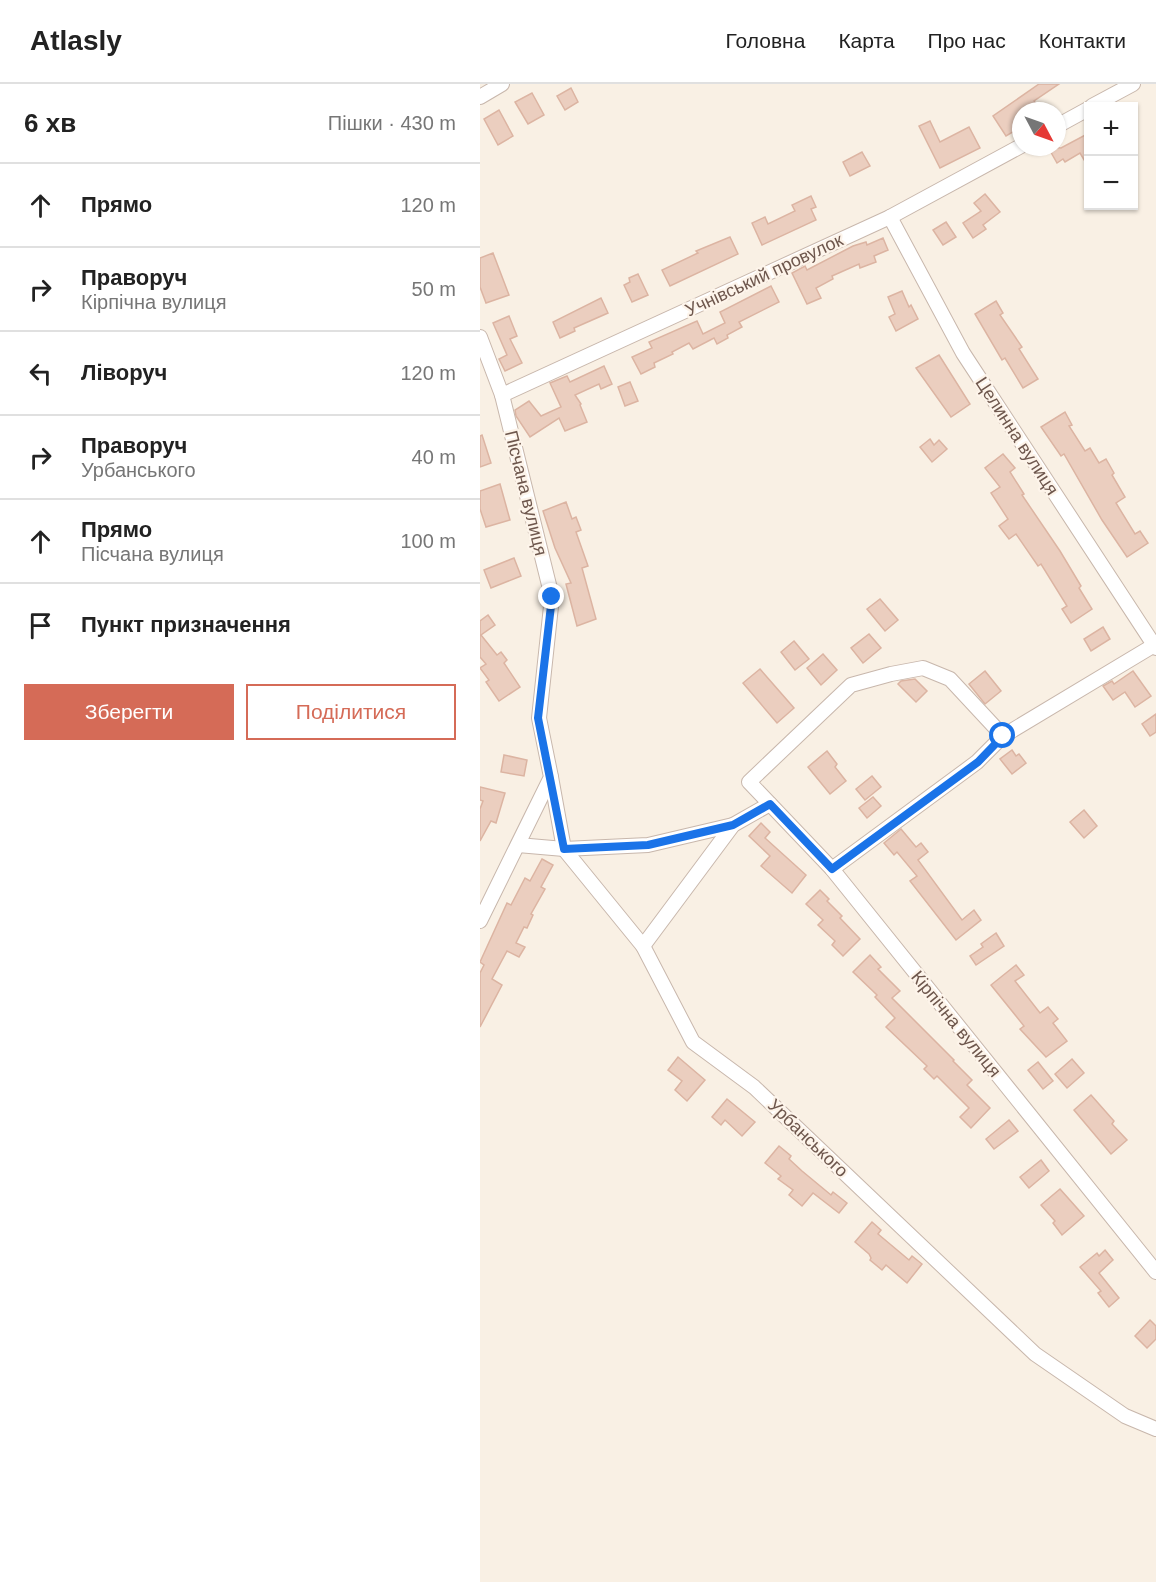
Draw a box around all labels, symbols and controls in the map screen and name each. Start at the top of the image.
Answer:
text: Atlasly [30,25,122,56]
text: Головна [726,29,805,52]
text: Карта [838,29,895,52]
text: Про нас [928,29,1006,52]
text: Контакти [1039,29,1126,52]
north arrow [1012,102,1066,156]
map controls [1084,102,1138,210]
button: + [1084,102,1138,156]
text: 6 хв [24,108,76,138]
text: Пішки · 430 m [328,112,456,134]
button: − [1084,156,1138,210]
icon: ahead [24,189,57,222]
text: Прямо [81,192,152,217]
text: 120 m [400,194,456,216]
street label: Учнівський провулок [682,230,846,320]
text: Праворуч [81,265,187,290]
icon: right [24,273,57,306]
text: 50 m [412,278,456,300]
text: Кiрпiчна вулиця [81,291,227,313]
icon: left [24,357,57,390]
text: Ліворуч [81,360,167,385]
text: 120 m [400,362,456,384]
street label: Целинна вулиця [971,373,1063,499]
street label: Пiсчана вулиця [501,428,551,558]
text: Праворуч [81,433,187,458]
icon: right [24,441,57,474]
text: 40 m [412,446,456,468]
text: Урбанського [81,459,196,481]
text: Прямо [81,517,152,542]
icon: ahead [24,525,57,558]
text: 100 m [400,530,456,552]
text: Пiсчана вулиця [81,543,224,565]
route end [538,583,564,609]
icon: arrive [24,609,57,642]
text: Пункт призначення [81,612,291,637]
button: Зберегти [24,684,234,740]
button: Поділитися [246,684,456,740]
route start [989,722,1015,748]
street label: Кiрпiчна вулиця [907,967,1005,1081]
street label: Урбанського [764,1095,852,1181]

